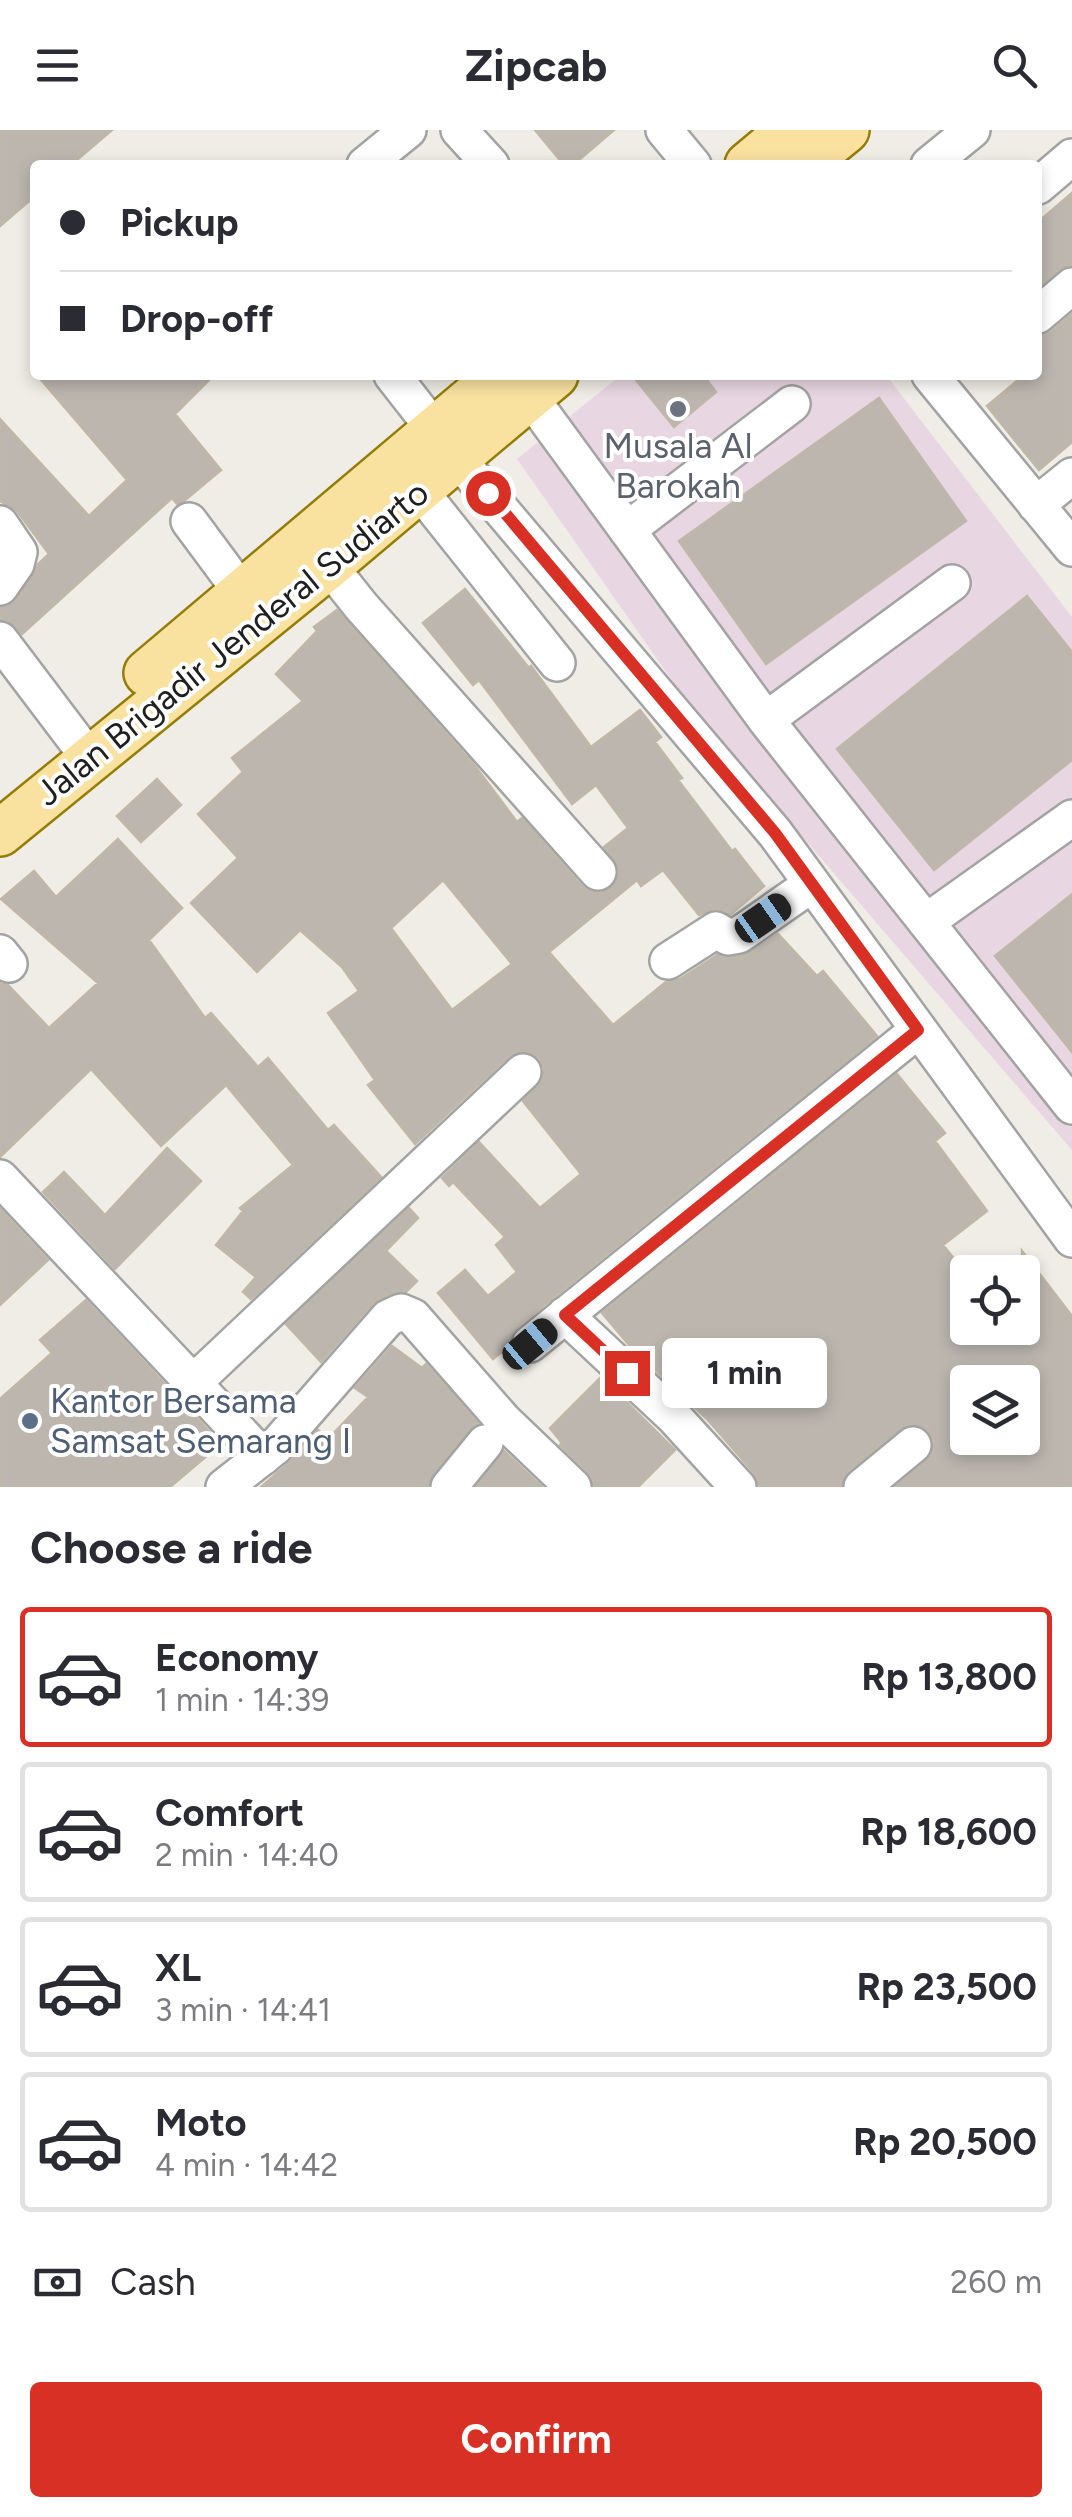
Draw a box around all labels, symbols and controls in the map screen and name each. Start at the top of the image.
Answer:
icon: menu [30,38,85,93]
text: Zipcab [465,38,607,92]
icon: search [987,38,1042,93]
text: Pickup [120,200,238,246]
text: Drop-off [120,296,273,342]
marker: Musala Al Barokah [667,398,689,420]
place label: Musala Al Barokah [604,425,752,507]
street label: Jalan Brigadir Jenderal Sudiarto [27,471,437,815]
route start [466,471,511,516]
car [730,889,796,947]
map controls [950,1255,1040,1455]
button: locate [950,1255,1040,1345]
car [497,1313,563,1375]
callout: 1 min [662,1338,827,1408]
route end [605,1351,650,1396]
text: 1 min [707,1354,782,1392]
button: layers [950,1365,1040,1455]
place label: Kantor Bersama Samsat Semarang I [50,1380,351,1462]
marker: Kantor Bersama Samsat Semarang I [19,1410,41,1432]
text: Choose a ride [30,1520,312,1574]
icon: car [35,1632,125,1722]
text: Economy [155,1635,318,1681]
text: Rp 13,800 [861,1654,1037,1700]
text: 1 min · 14:39 [155,1681,329,1719]
icon: car [35,1787,125,1877]
text: Comfort [155,1790,304,1836]
text: Rp 18,600 [860,1809,1037,1855]
text: 2 min · 14:40 [155,1836,339,1874]
icon: car [35,1942,125,2032]
text: XL [155,1945,201,1991]
text: Rp 23,500 [856,1964,1037,2010]
text: 3 min · 14:41 [155,1991,331,2029]
icon: car [35,2097,125,2187]
text: Moto [155,2100,247,2146]
text: Rp 20,500 [853,2119,1037,2165]
text: 4 min · 14:42 [155,2146,338,2184]
icon: cash [30,2255,85,2310]
text: Cash [110,2259,196,2305]
text: 260 m [950,2263,1042,2301]
button: Confirm [30,2382,1042,2497]

